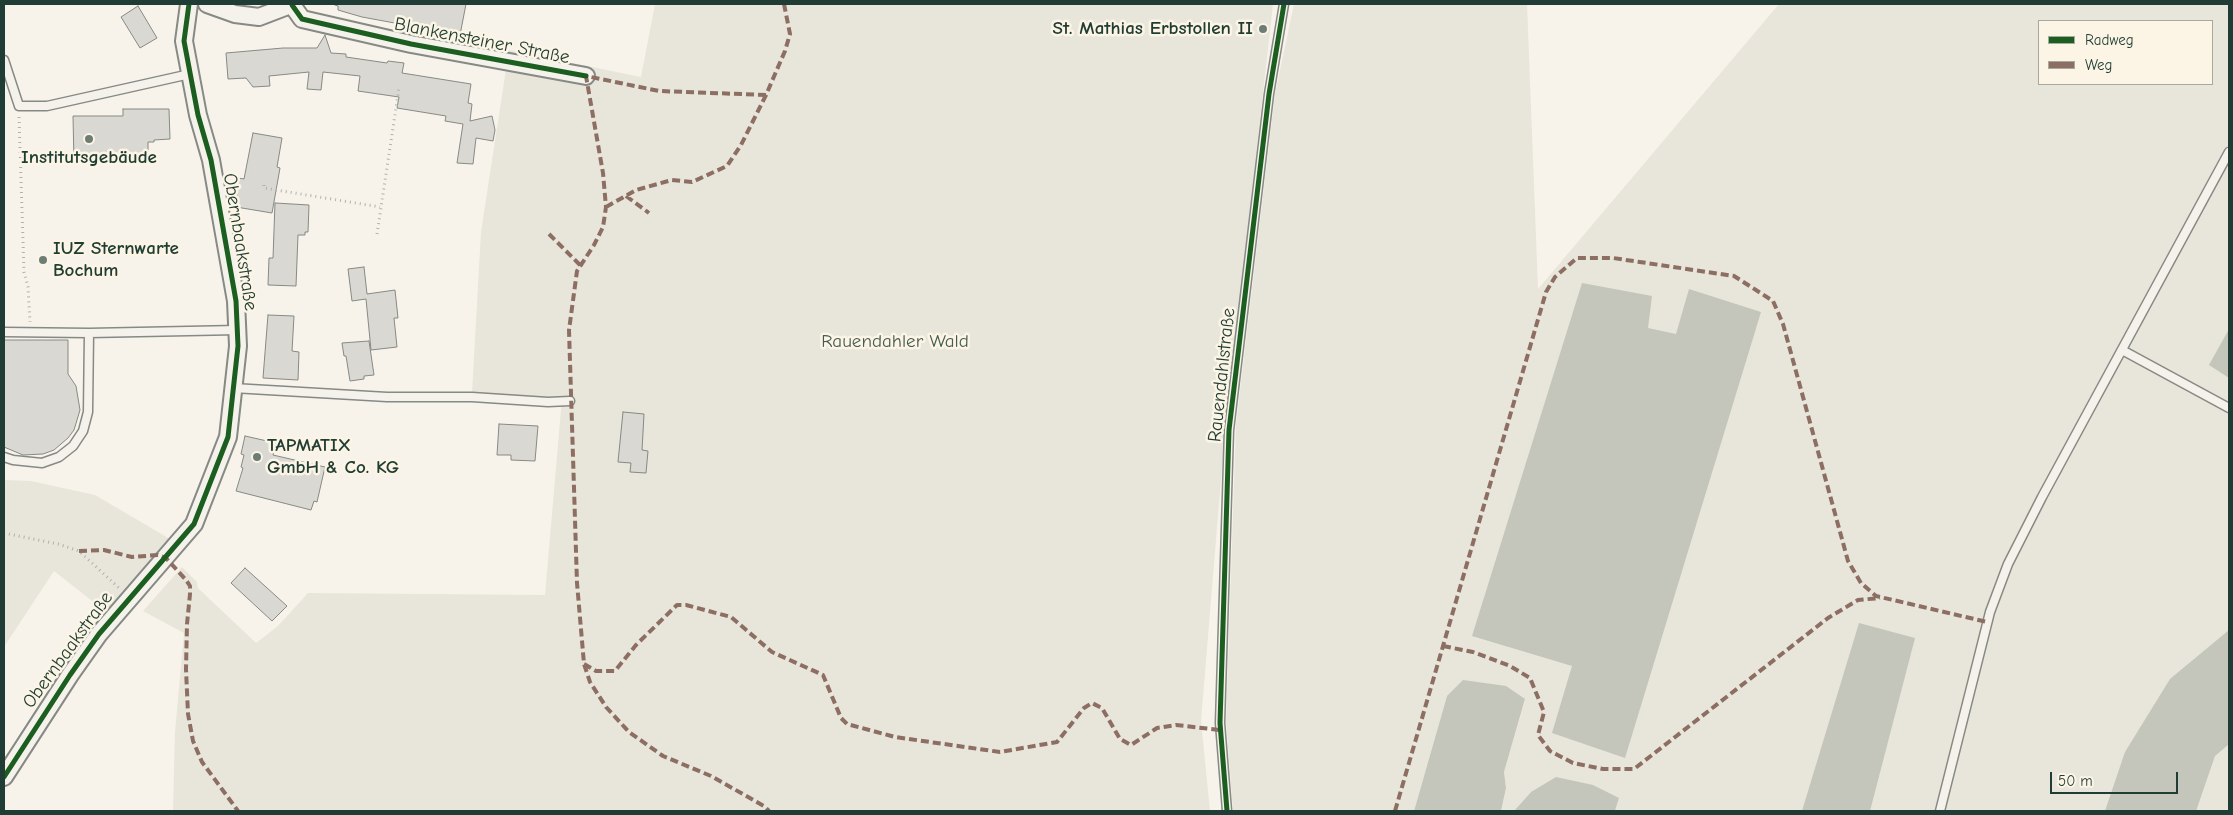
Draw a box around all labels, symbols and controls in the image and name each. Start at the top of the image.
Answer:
street label: Blankensteiner Straße [392,13,572,69]
place label: St. Mathias Erbstollen II [1053,18,1253,40]
legend [2038,20,2213,85]
marker: St. Mathias Erbstollen II [1257,23,1269,35]
text: Radweg [2085,31,2134,49]
text: Weg [2085,56,2112,74]
marker: Institutsgebäude [83,133,95,145]
place label: Institutsgebäude [21,147,157,169]
street label: Obernbaakstraße [218,172,262,312]
place label: IUZ Sternwarte Bochum [53,238,179,282]
marker: IUZ Sternwarte Bochum [37,254,49,266]
street label: Rauendahlstraße [1204,307,1240,443]
park label: Rauendahler Wald [821,331,969,353]
place label: TAPMATIX GmbH & Co. KG [267,435,399,479]
marker: TAPMATIX GmbH & Co. KG [251,451,263,463]
street label: Obernbaakstraße [18,587,118,713]
scale bar [2053,762,2180,794]
text: 50 m [2058,772,2093,790]

